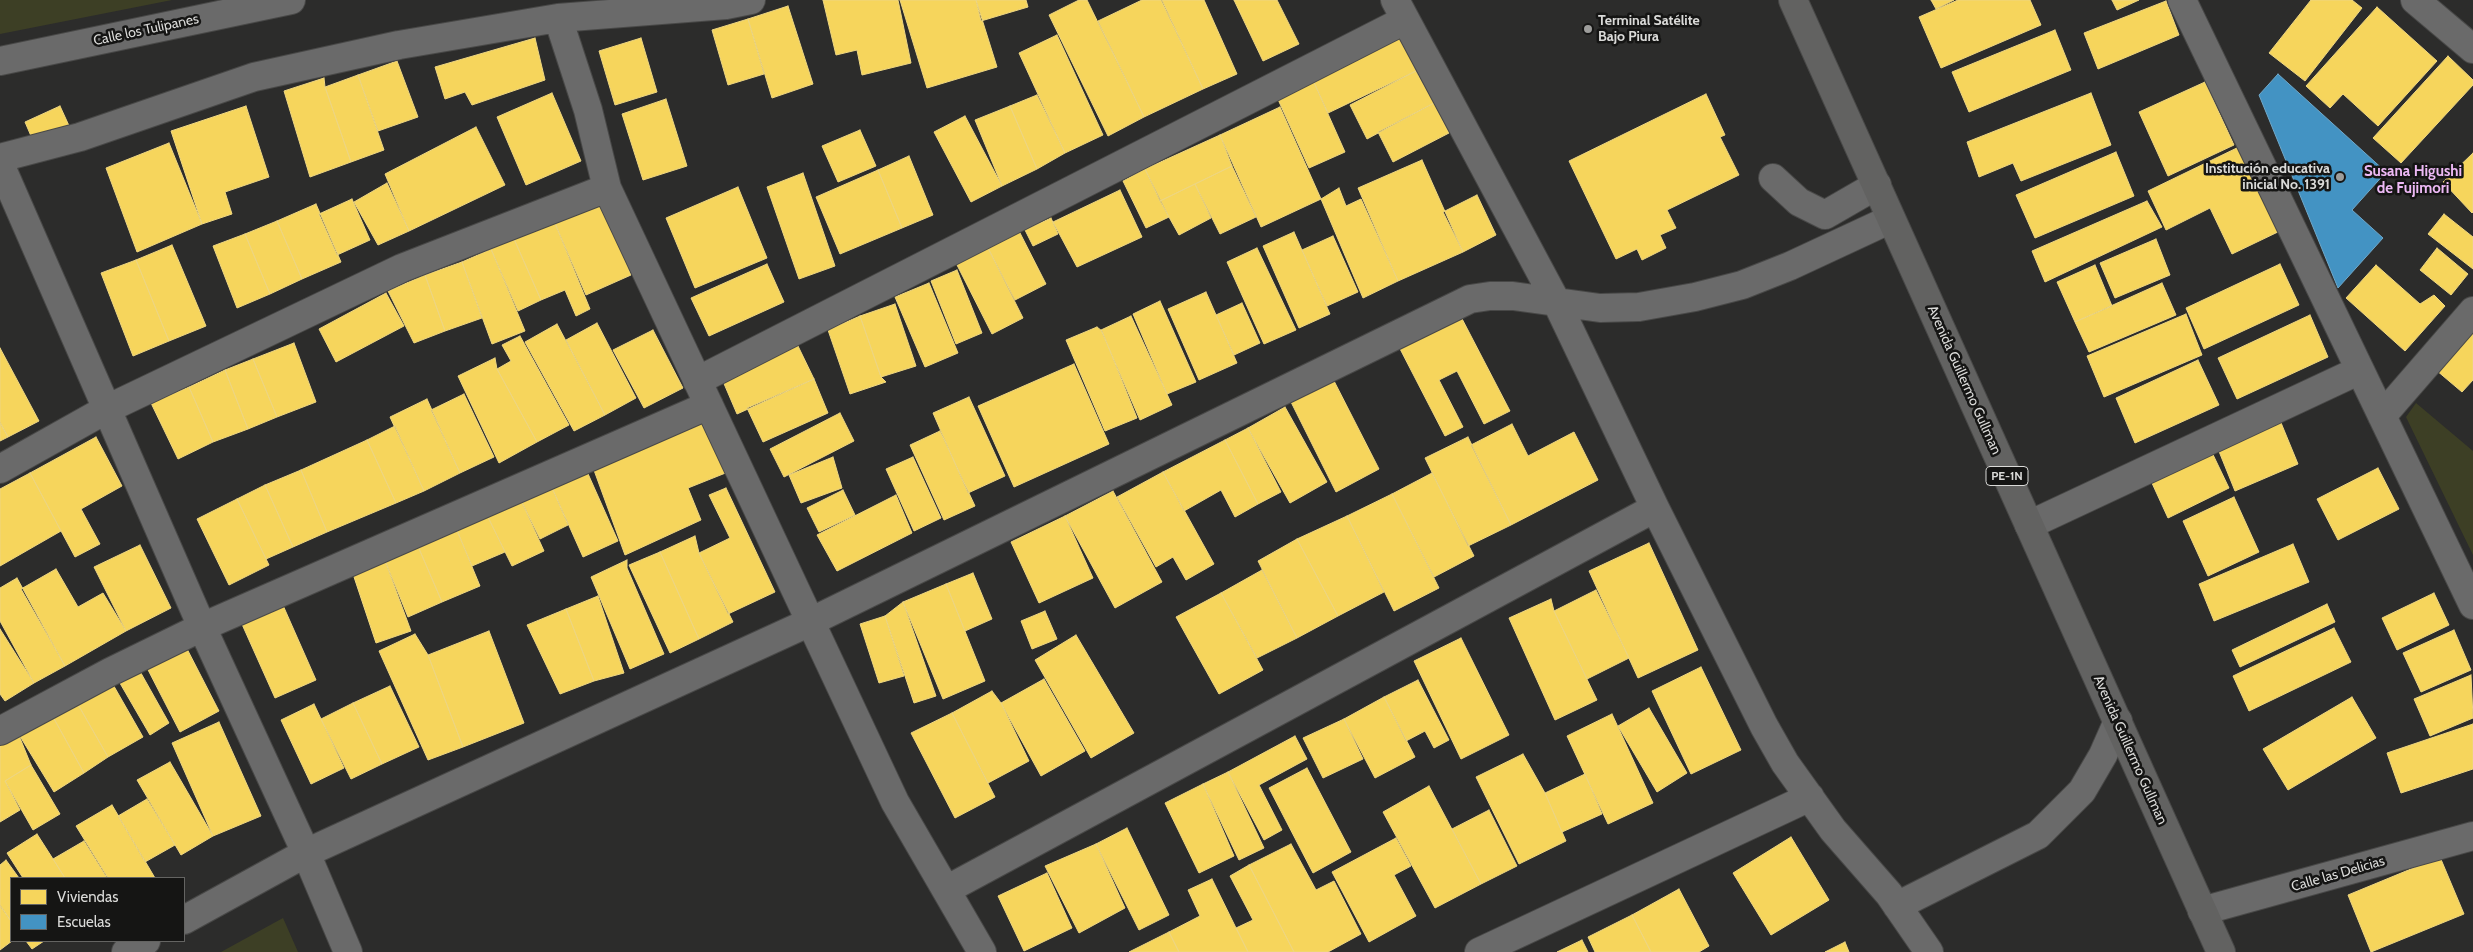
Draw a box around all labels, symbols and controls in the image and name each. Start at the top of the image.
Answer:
street label: Calle los Tulipanes [92,11,200,49]
place label: Terminal Satélite Bajo Piura [1598,13,1700,46]
marker: Terminal Satélite Bajo Piura [1582,23,1594,35]
place label: Institución educativa inicial No. 1391 [2205,161,2330,193]
district label: Susana Higushi de Fujimori [2364,163,2462,198]
marker: Institución educativa inicial No. 1391 [2334,171,2346,183]
street label: Avenida Guillermo Gullman [1923,303,2005,457]
road number: PE-1N [1986,466,2028,486]
street label: Avenida Guillermo Gullman [2089,673,2171,827]
street label: Calle las Delicias [2289,853,2387,895]
legend [10,877,185,942]
text: Viviendas [57,888,118,906]
text: Escuelas [57,913,111,931]

